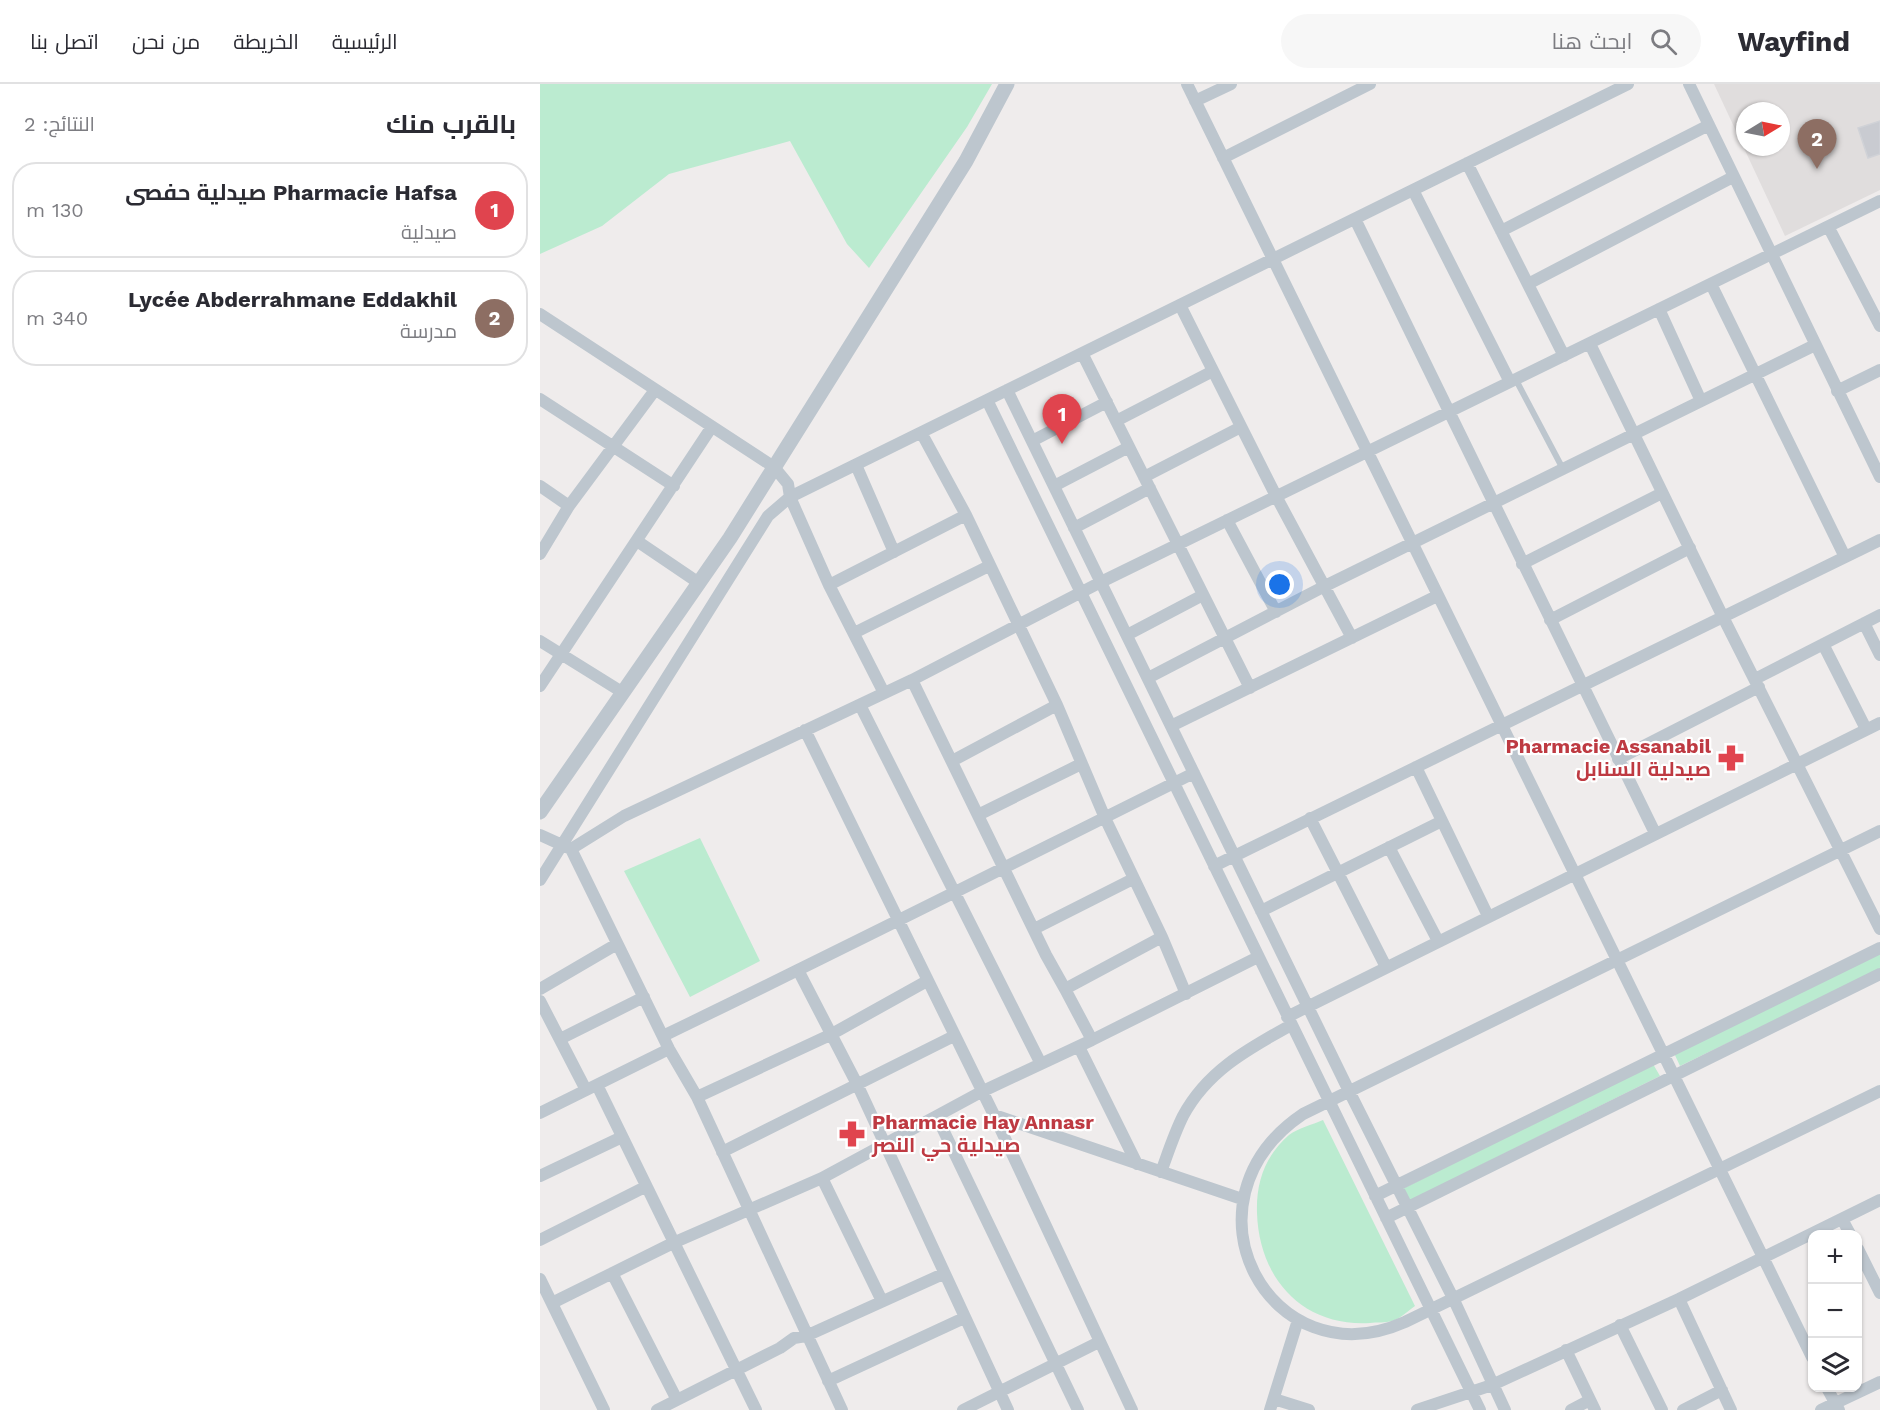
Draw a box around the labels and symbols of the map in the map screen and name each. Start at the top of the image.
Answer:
north arrow [1736,102,1790,156]
pin: 2 [1798,120,1836,169]
pin: 1 [1042,394,1082,444]
your location [1265,570,1294,599]
place label: Pharmacie Assanabil صيدلية السنابل [1505,734,1711,781]
pharmacy icon: Pharmacie Assanabil صيدلية السنابل [1716,743,1746,773]
place label: Pharmacie Hay Annasr صيدلية حي النصر [871,1110,1094,1161]
pharmacy icon: Pharmacie Hay Annasr صيدلية حي النصر [837,1119,867,1149]

